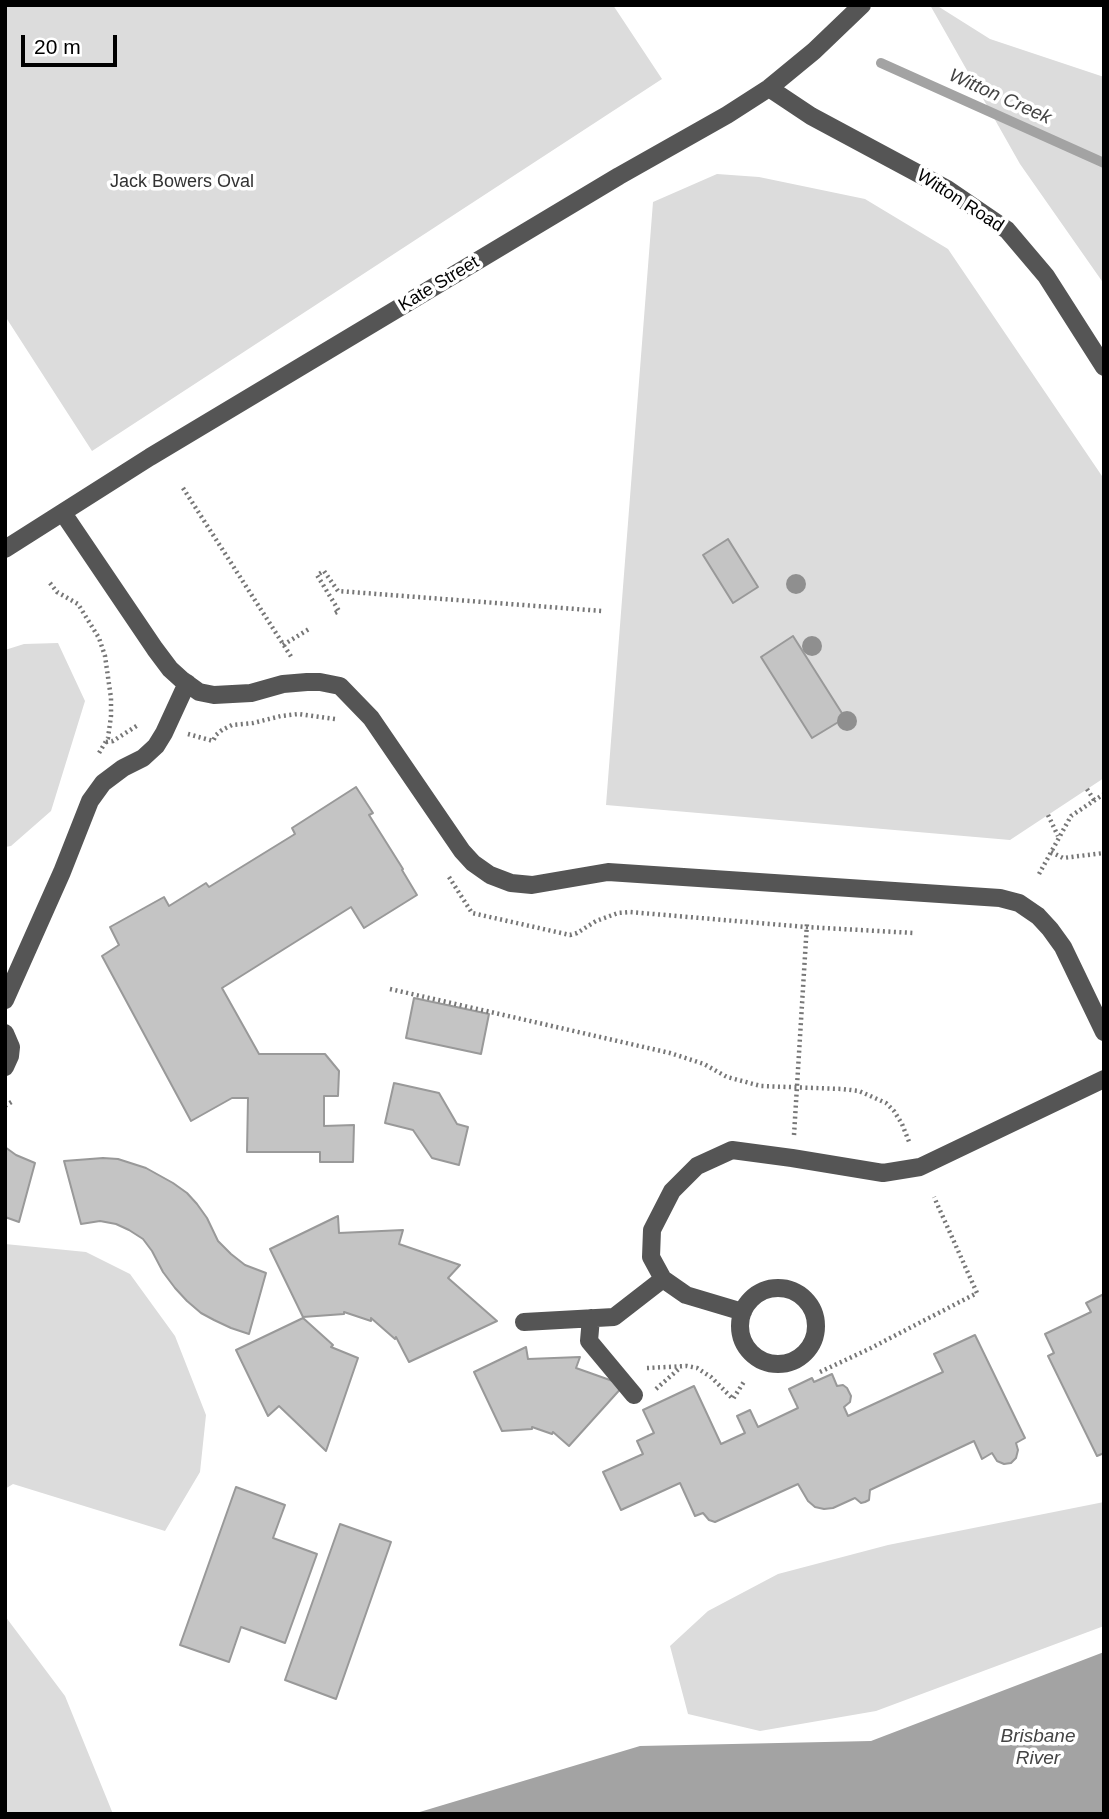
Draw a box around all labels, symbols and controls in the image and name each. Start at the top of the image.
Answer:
scale bar [24,21,121,65]
text: 20 m [34,35,81,58]
water label: Witton Creek [945,64,1055,130]
street label: Witton Road [913,165,1007,237]
park label: Jack Bowers Oval [110,171,254,193]
street label: Kate Street [395,252,483,316]
water label: Brisbane River [1001,1726,1075,1770]

